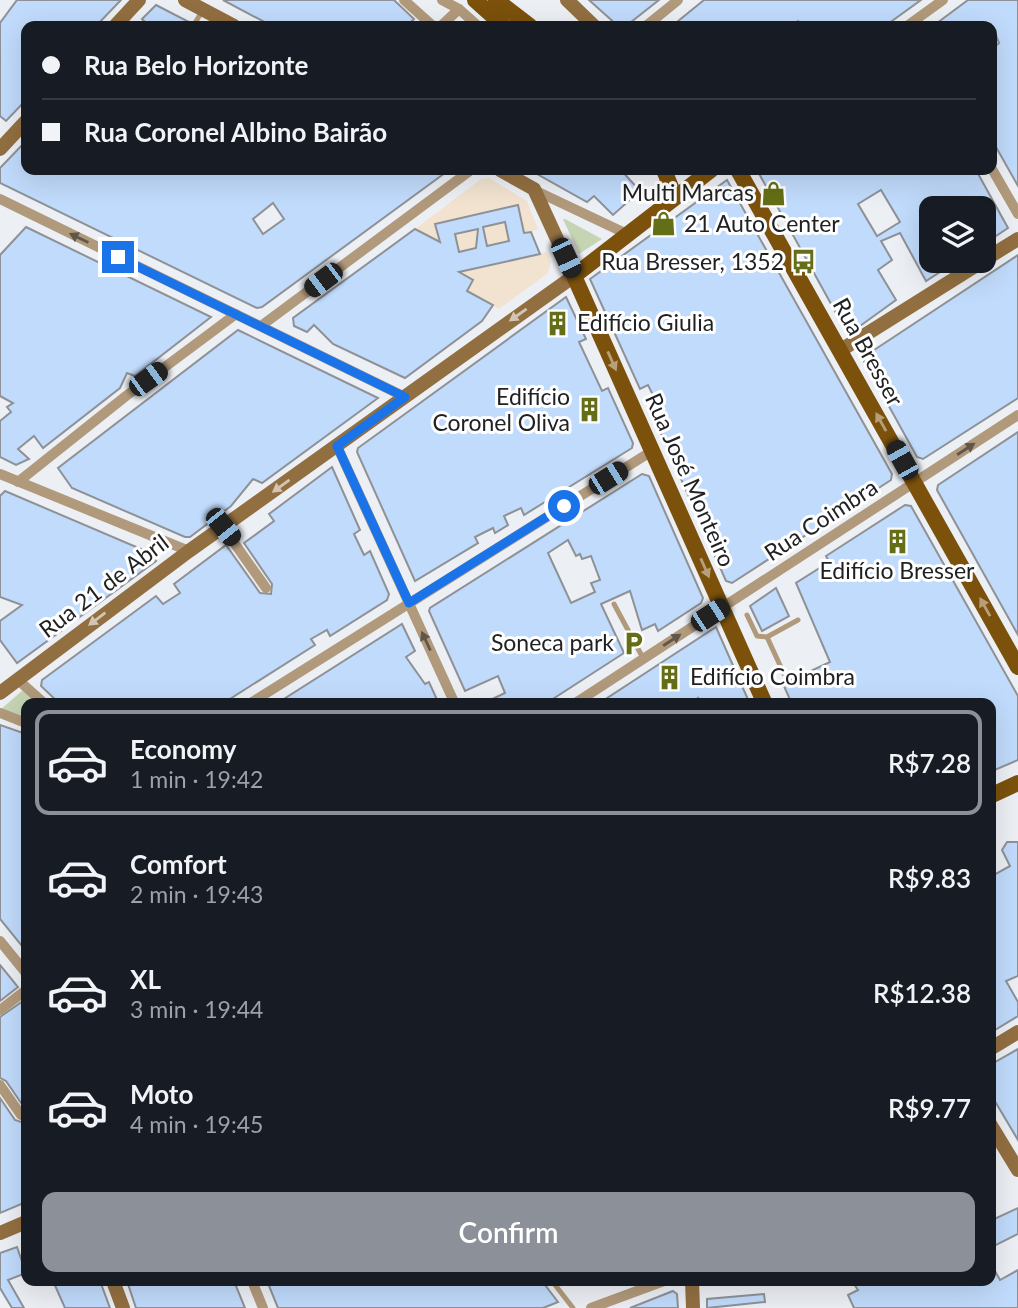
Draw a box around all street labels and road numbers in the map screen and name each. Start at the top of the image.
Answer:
street label: Rua Bresser [828,293,910,411]
street label: Rua José Monteiro [640,388,742,571]
street label: Rua Coimbra [759,472,882,566]
street label: Rua 21 de Abril [33,528,174,643]

